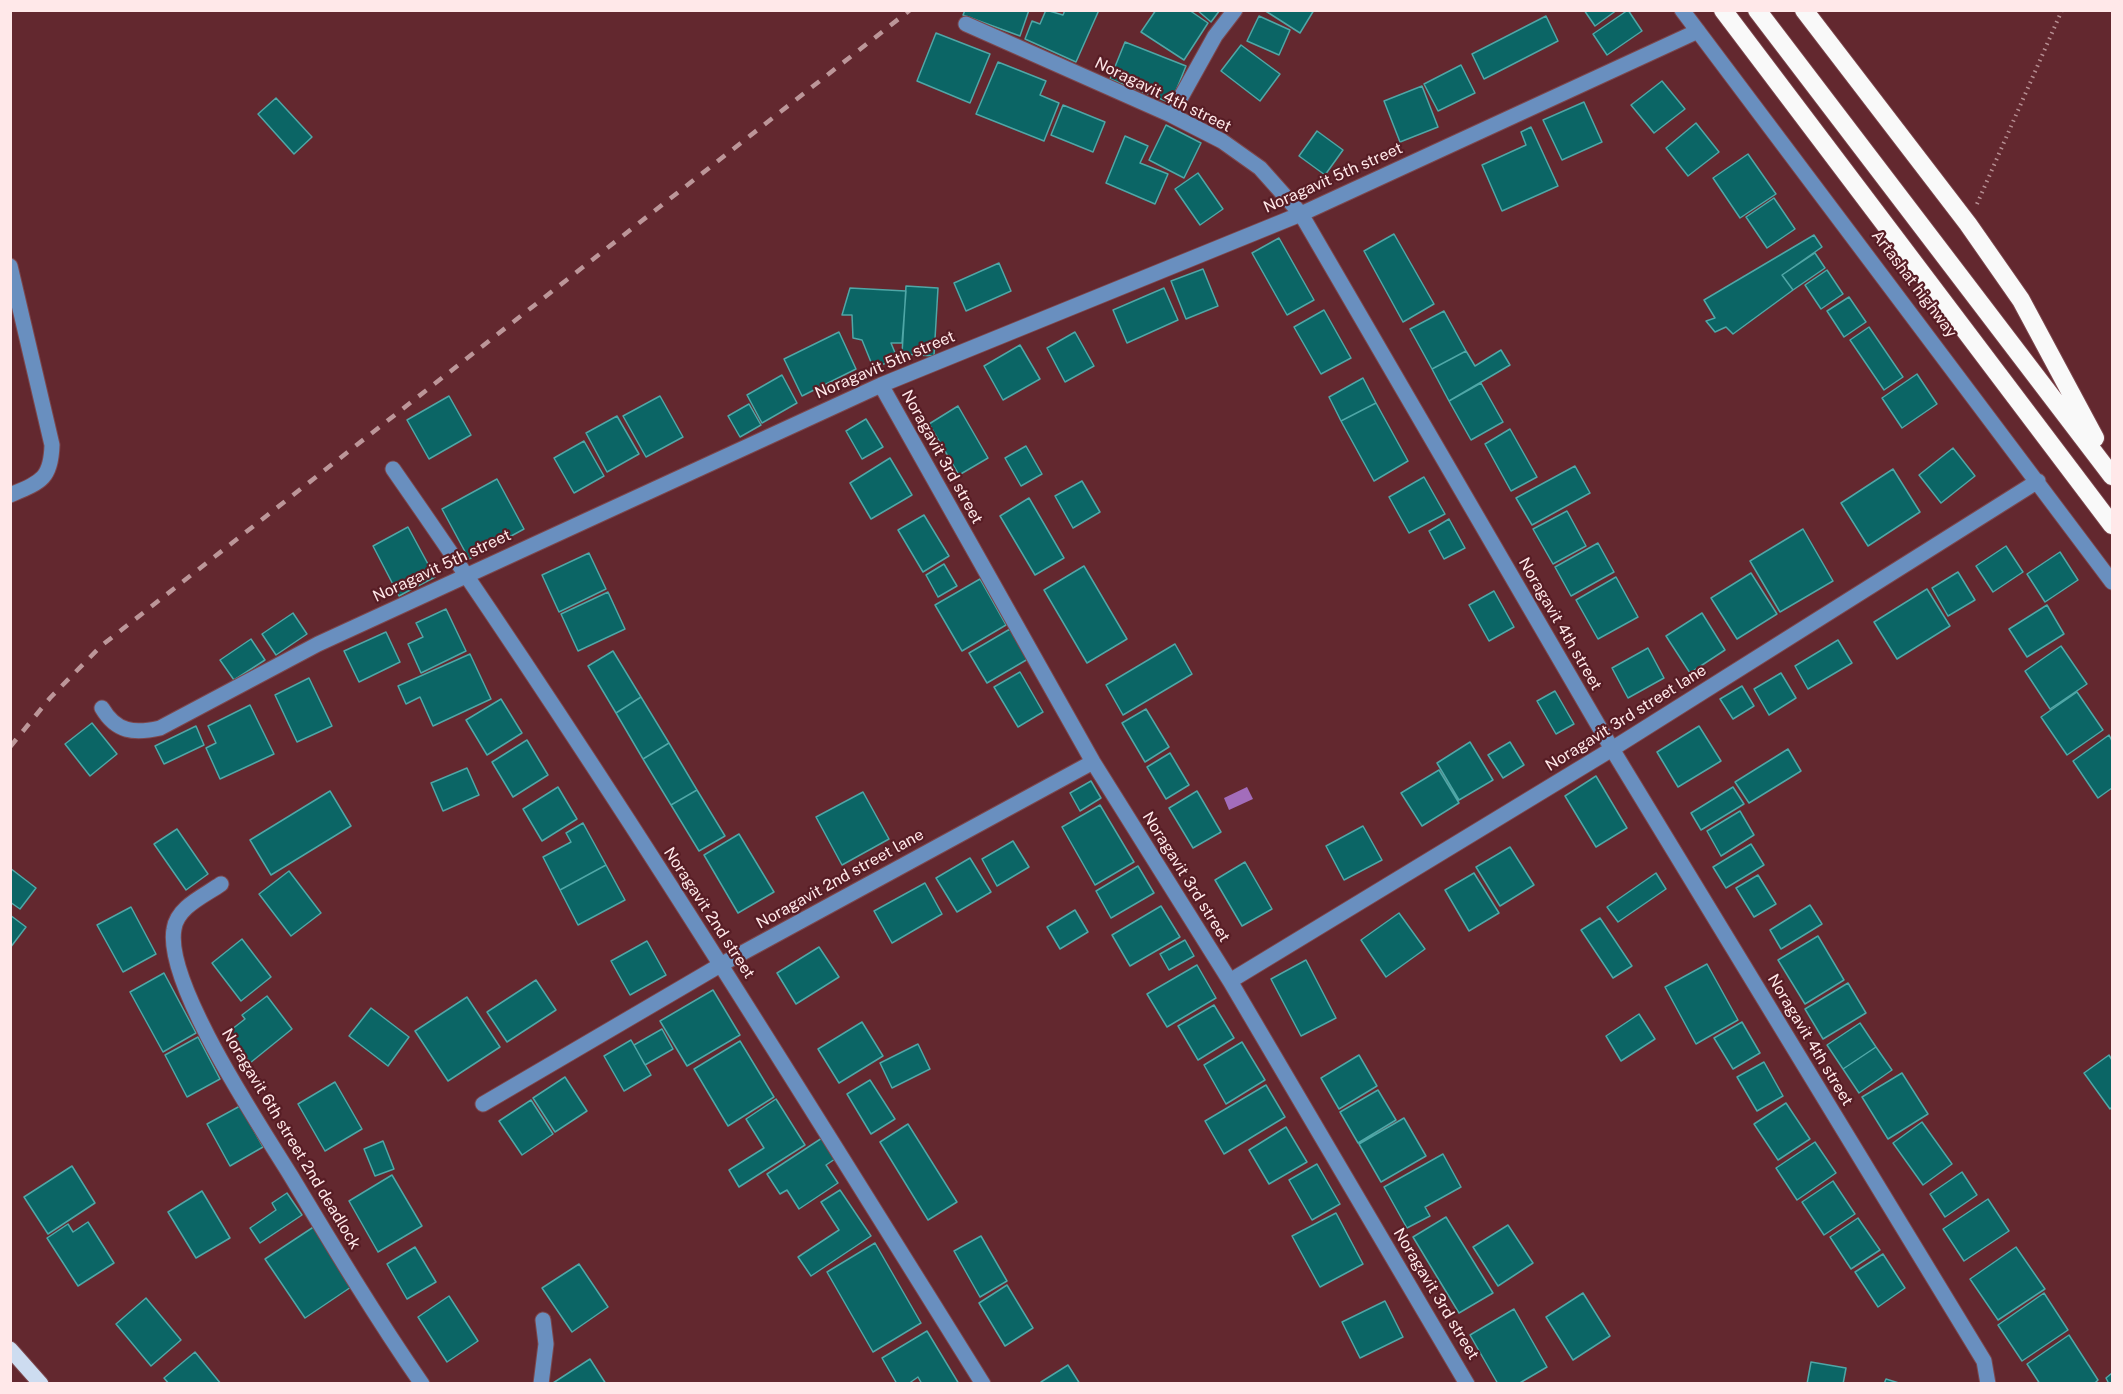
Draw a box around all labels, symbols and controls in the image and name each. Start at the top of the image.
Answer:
street label: Noragavit 4th street [1091,54,1235,136]
street label: Noragavit 5th street [1261,139,1405,217]
street label: Artashat highway [1867,226,1961,342]
street label: Noragavit 5th street [812,327,958,403]
street label: Noragavit 3rd street [897,387,987,527]
street label: Noragavit 5th street [370,526,514,606]
street label: Noragavit 4th street [1514,554,1606,694]
street label: Noragavit 3rd street lane [1542,661,1710,775]
street label: Noragavit 3rd street [1138,808,1234,946]
street label: Noragavit 2nd street lane [753,825,927,933]
street label: Noragavit 2nd street [659,844,759,982]
street label: Noragavit 4th street [1763,971,1857,1109]
street label: Noragavit 6th street 2nd deadlock [217,1025,365,1253]
street label: Noragavit 3rd street [1389,1225,1483,1363]

